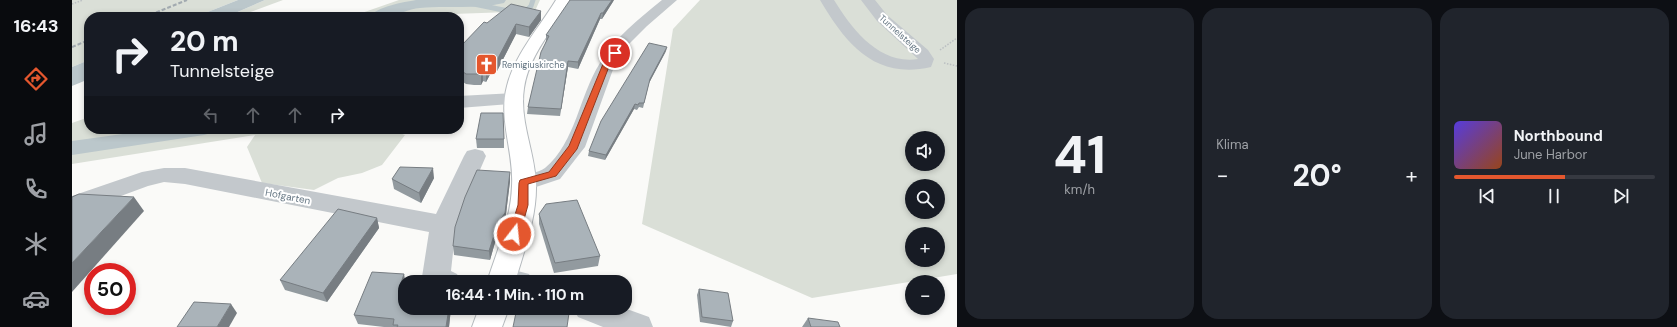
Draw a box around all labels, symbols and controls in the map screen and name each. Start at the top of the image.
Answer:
street label: Tunnelsteige [877,12,923,56]
text: 16:43 [13,14,59,38]
text: 20 m [170,23,239,60]
icon: right [104,28,156,80]
pin [598,36,632,70]
icon: arrive [604,42,626,64]
church icon: Remigiuskirche [473,52,499,78]
text: Tunnelsteige [170,59,274,83]
place label: Remigiuskirche [502,59,565,71]
icon: directions [22,65,50,93]
icon: left [200,104,222,126]
icon: ahead [242,104,264,126]
icon: ahead [284,104,306,126]
icon: right [326,104,348,126]
icon: music [22,120,50,148]
text: 41 [1053,121,1106,189]
text: Northbound [1514,126,1603,146]
map controls [905,131,945,315]
button: sound [905,131,945,171]
text: Klima [1216,136,1249,153]
text: June Harbor [1514,146,1587,163]
text: 20° [1292,156,1342,195]
text: − [1216,161,1228,190]
text: + [1406,161,1418,190]
icon: phone [22,175,50,203]
button: search [905,179,945,219]
text: km/h [1064,181,1095,198]
icon: previous [1476,185,1498,207]
icon: pause [1543,185,1565,207]
icon: next [1610,185,1632,207]
street label: Hofgarten [264,186,312,207]
position arrow [493,213,535,255]
button: + [905,227,945,267]
icon: climate [22,230,50,258]
speed limit sign: 50 [84,263,136,315]
button: − [905,275,945,315]
icon: car [22,285,50,313]
text: 16:44 · 1 Min. · 110 m [446,285,584,305]

